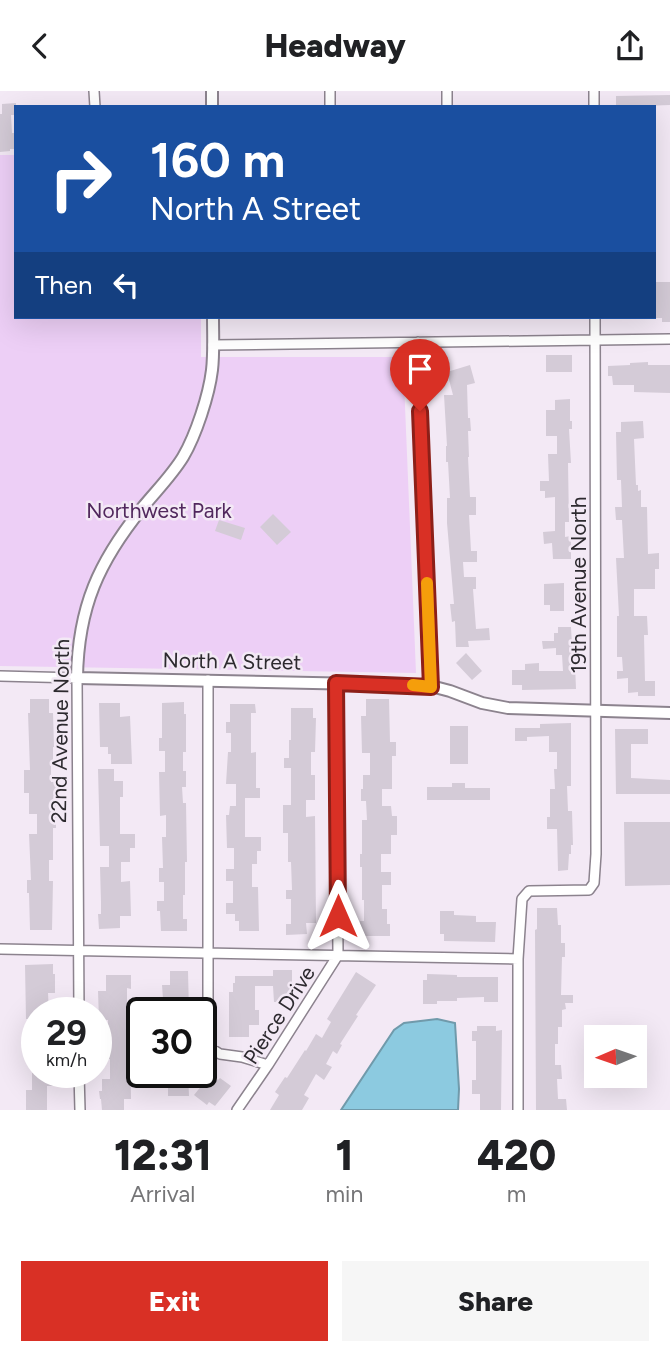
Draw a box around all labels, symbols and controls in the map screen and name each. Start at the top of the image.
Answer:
icon: back [21,27,59,65]
text: Headway [264,27,406,65]
icon: share [611,27,649,65]
text: 160 m [150,130,285,189]
icon: right [35,133,126,224]
text: North A Street [150,190,361,228]
icon: left [107,266,145,304]
text: Then [35,269,93,301]
pin [390,339,450,411]
icon: arrive [401,350,439,388]
street label: 19th Avenue North [566,497,591,673]
park label: Northwest Park [86,498,233,523]
street label: 22nd Avenue North [46,639,74,823]
street label: North A Street [162,647,302,675]
position arrow [301,879,375,953]
street label: Pierce Drive [238,961,320,1069]
speed limit sign: 30 [126,997,217,1088]
text: 29 [46,1012,87,1054]
north arrow [584,1025,648,1089]
map controls [584,1025,647,1088]
text: km/h [46,1049,87,1071]
text: 12:31 [114,1130,212,1181]
text: 1 [335,1130,353,1181]
text: 420 [477,1130,556,1181]
text: Arrival [130,1180,195,1208]
text: min [325,1180,363,1208]
text: m [507,1180,526,1208]
button: Exit [21,1261,328,1341]
button: Share [342,1261,649,1341]

